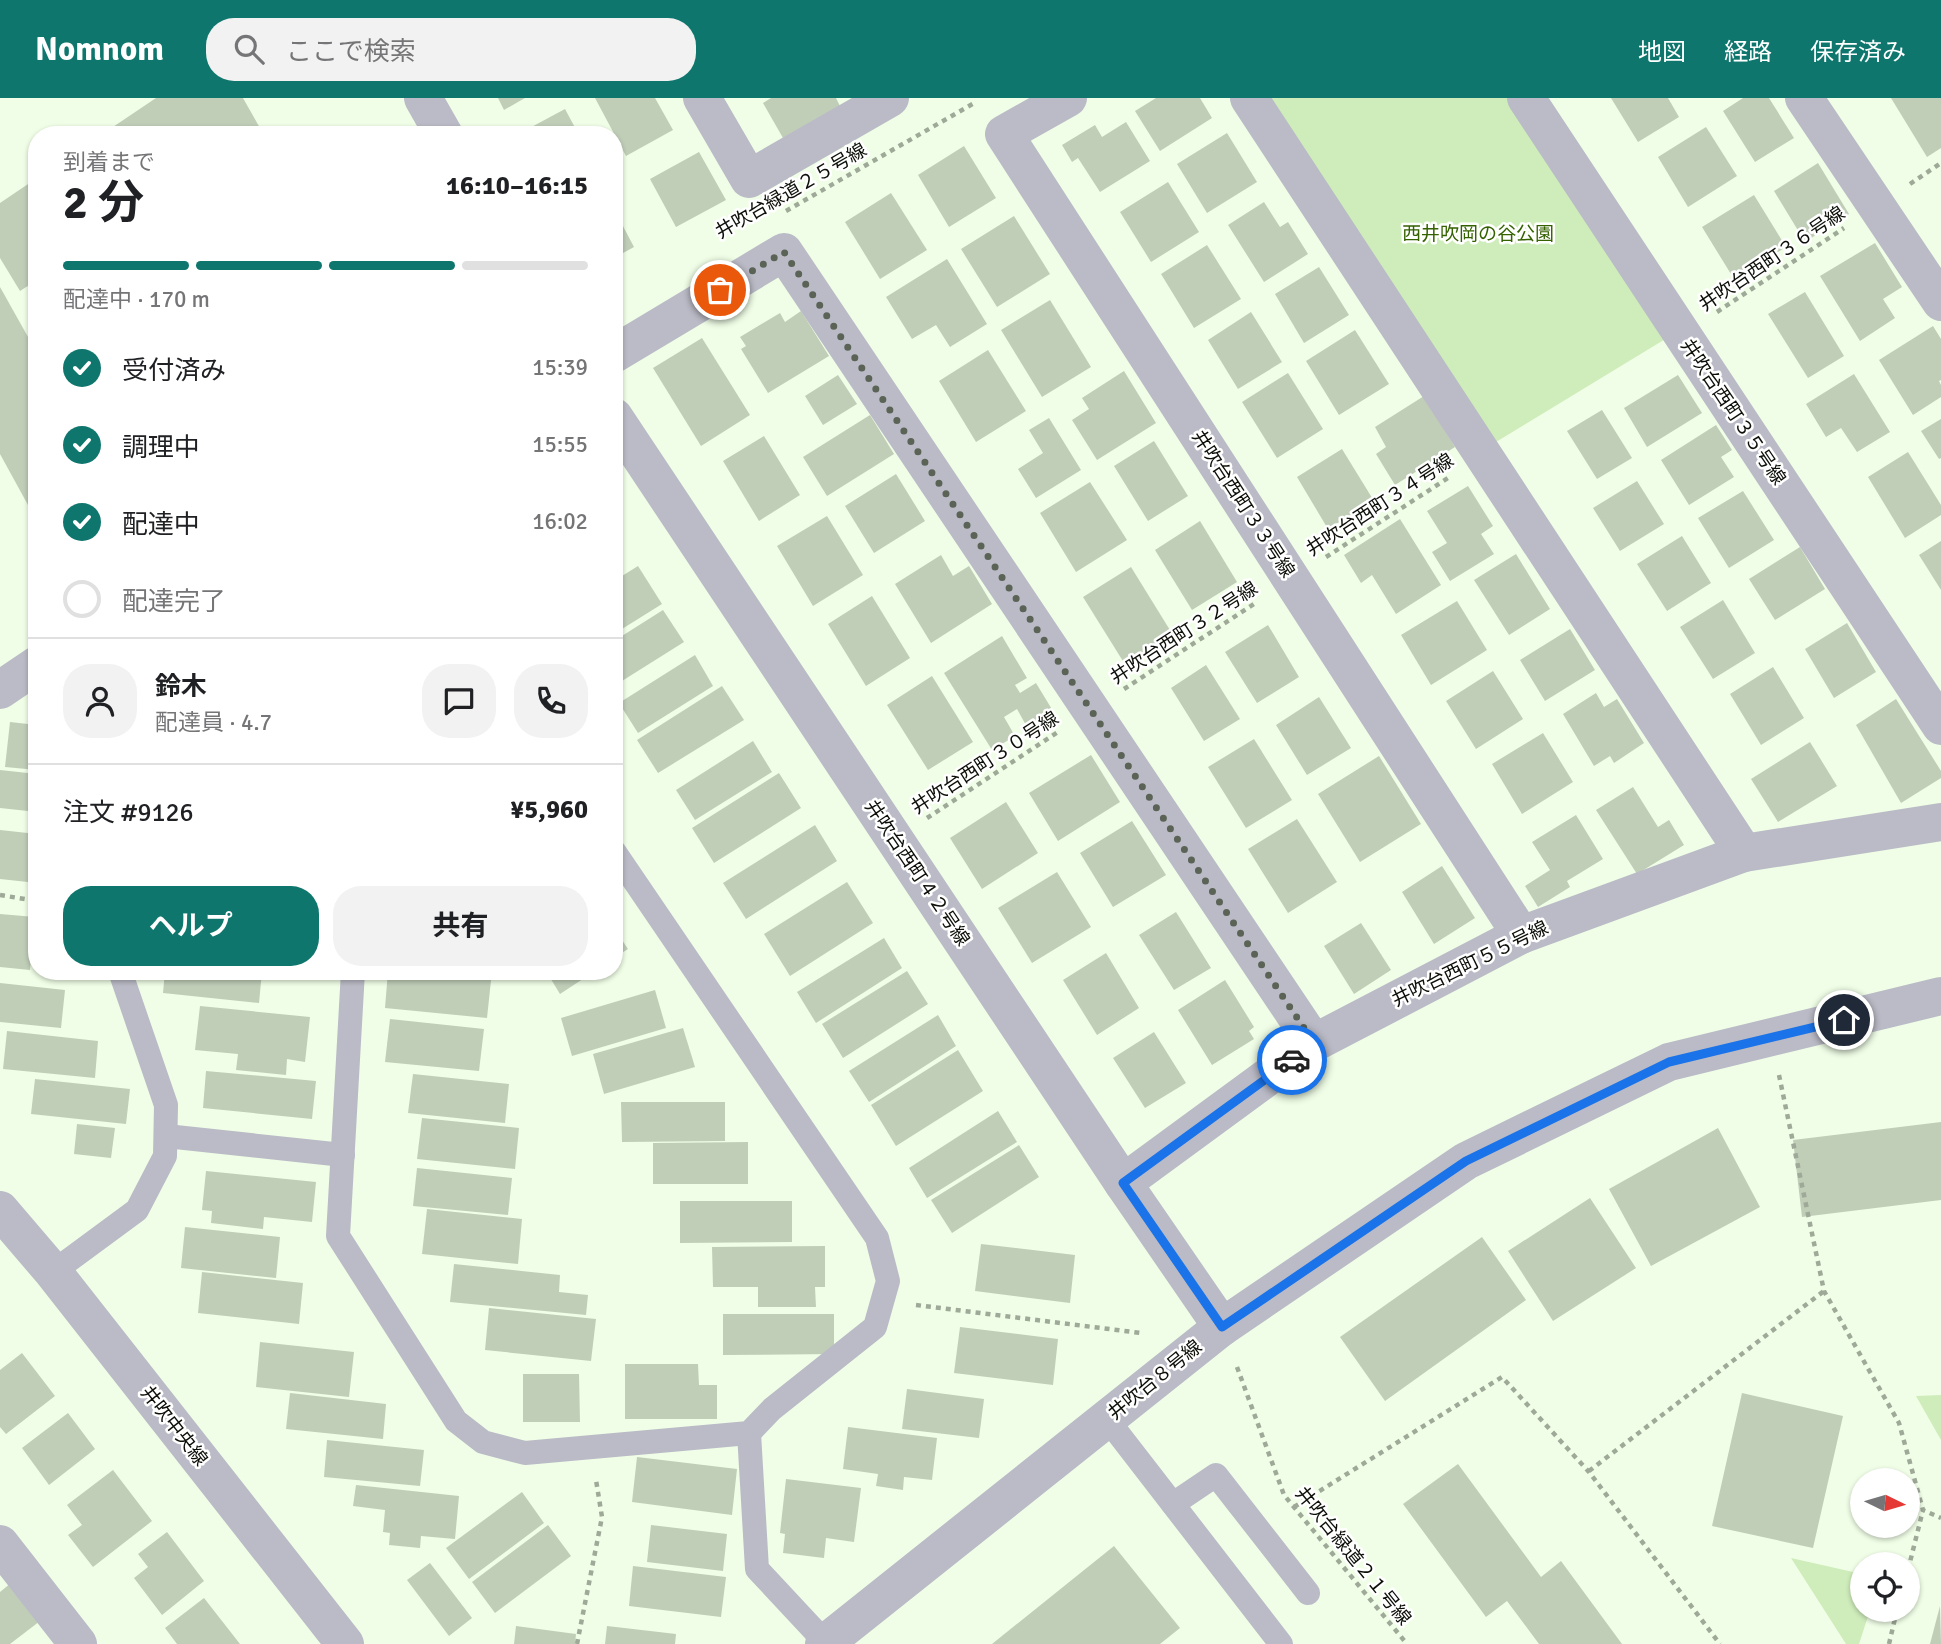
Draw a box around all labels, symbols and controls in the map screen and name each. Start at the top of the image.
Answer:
search box [206,18,696,81]
text: Nomnom [35,29,164,70]
icon: search [230,30,268,68]
text: ここで検索 [286,36,416,68]
text: 地図 [1638,37,1686,67]
text: 経路 [1724,37,1772,67]
text: 保存済み [1810,37,1906,67]
street label: 井吹台緑道２５号線 [711,138,871,244]
text: 到着まで [63,148,155,177]
text: 16:10–16:15 [446,170,588,202]
text: 2 分 [63,175,144,231]
street label: 井吹台西町３６号線 [1694,201,1850,317]
park label: 西井吹岡の谷公園 [1402,222,1554,246]
pin [690,260,750,320]
icon: bag [701,271,739,309]
text: 配達中 · 170 m [63,285,210,314]
street label: 井吹台西町３５号線 [1675,334,1791,490]
icon: check [63,349,101,387]
text: 15:39 [532,353,588,382]
text: 受付済み [122,355,226,387]
icon: check [63,426,101,464]
street label: 井吹台西町３３号線 [1186,426,1300,582]
text: 15:55 [532,430,588,459]
text: 調理中 [122,432,200,464]
street label: 井吹台西町３４号線 [1302,448,1458,562]
icon: check [63,503,101,541]
text: 16:02 [532,507,588,536]
text: 配達中 [122,509,200,541]
street label: 井吹台西町３２号線 [1106,576,1262,690]
text: 配達完了 [122,586,226,618]
button: person [63,664,137,738]
button: chat [422,664,496,738]
button: phone [514,664,588,738]
text: 鈴木 [155,671,207,703]
street label: 井吹台西町３０号線 [907,706,1063,820]
text: 配達員 · 4.7 [155,708,272,737]
text: ¥5,960 [510,794,588,826]
street label: 井吹台西町４２号線 [859,795,975,951]
text: 注文 #9126 [63,797,194,829]
button: ヘルプ [63,886,319,966]
button: 共有 [333,886,588,966]
street label: 井吹台西町５５号線 [1388,916,1552,1012]
pin [1814,990,1874,1050]
icon: home [1825,1001,1863,1039]
courier [1257,1025,1327,1095]
icon: car [1273,1041,1311,1079]
street label: 井吹台８号線 [1103,1335,1207,1425]
street label: 井吹中央線 [135,1381,213,1471]
north arrow [1850,1468,1920,1538]
map controls [1850,1468,1920,1622]
street label: 井吹台緑道２１号線 [1290,1482,1416,1630]
button: locate [1850,1552,1920,1622]

